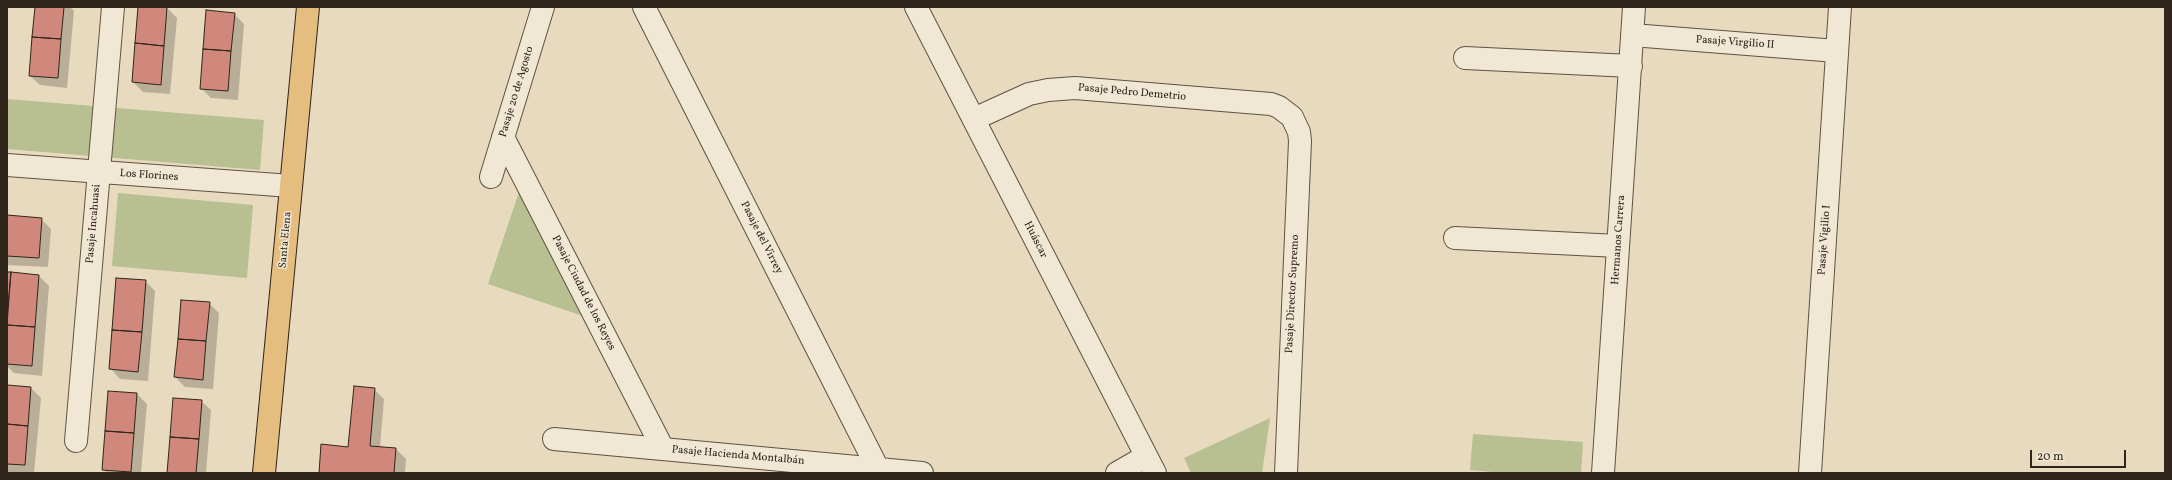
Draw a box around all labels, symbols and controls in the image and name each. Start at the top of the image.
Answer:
street label: Pasaje Virgilio II [1695,34,1775,52]
street label: Pasaje 20 de Agosto [497,45,537,139]
street label: Pasaje Pedro Demetrio [1077,82,1187,104]
street label: Los Florines [119,167,179,185]
street label: Pasaje Incahuasi [84,184,104,264]
street label: Hermanos Carrera [1609,195,1629,285]
street label: Pasaje del Virrey [737,199,785,277]
street label: Pasaje Vigilio I [1816,204,1834,276]
street label: Santa Elena [277,211,295,269]
street label: Huáscar [1020,219,1050,261]
street label: Pasaje Ciudad de los Reyes [548,233,618,353]
street label: Pasaje Director Supremo [1283,234,1303,354]
scale bar [2032,442,2128,468]
street label: Pasaje Hacienda Montalbán [671,444,805,468]
text: 20 m [2037,449,2064,465]

